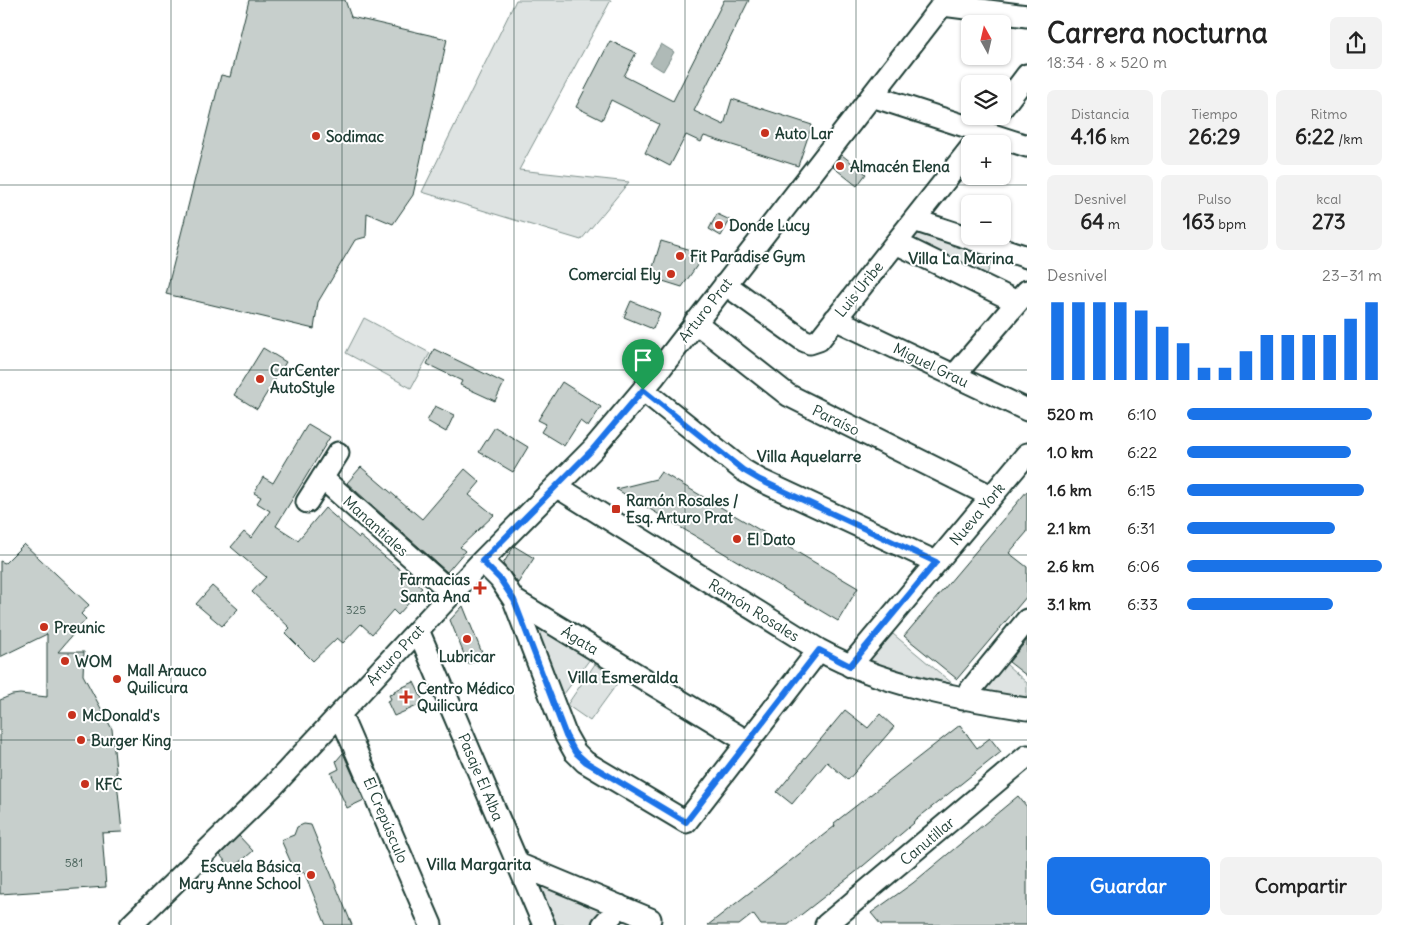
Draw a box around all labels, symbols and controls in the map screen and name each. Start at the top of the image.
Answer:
north arrow [961,15,1011,65]
map controls [961,15,1011,245]
text: Carrera nocturna [1047,15,1268,51]
button: share [1330,17,1382,69]
text: 18:34 · 8 × 520 m [1047,52,1167,72]
button: layers [961,75,1011,125]
text: Distancia [1071,105,1129,123]
text: Tiempo [1191,105,1238,123]
text: Ritmo [1310,105,1347,123]
text: 4.16 [1071,123,1107,150]
text: 26:29 [1189,123,1240,150]
text: 6:22 [1295,123,1335,150]
place label: Auto Lar [775,124,834,143]
place label: Sodimac [326,127,385,146]
marker: Auto Lar [759,127,771,139]
marker: Sodimac [310,130,322,142]
text: km [1107,130,1130,148]
text: /km [1335,130,1363,148]
button: + [961,135,1011,185]
place label: Almacén Elena [850,157,950,176]
marker: Almacén Elena [834,160,846,172]
text: Desnivel [1074,190,1126,208]
text: Pulso [1198,190,1231,208]
text: kcal [1316,190,1341,208]
button: − [961,195,1011,245]
text: 64 [1080,208,1104,235]
text: 163 [1183,208,1215,235]
text: 273 [1312,208,1346,235]
text: m [1104,215,1120,233]
text: bpm [1215,215,1246,233]
place label: Donde Lucy [729,216,810,236]
marker: Donde Lucy [713,219,725,231]
place label: Fit Paradise Gym [690,247,805,267]
district label: Villa La Marina [908,248,1014,268]
marker: Fit Paradise Gym [674,250,686,262]
street label: Luis Uribe [831,257,887,321]
place label: Comercial Ely [568,265,661,285]
text: Desnivel [1047,265,1107,285]
text: 23–31 m [1322,265,1382,285]
marker: Comercial Ely [665,268,677,280]
street label: Arturo Prat [674,274,736,346]
pin [622,339,664,390]
street label: Miguel Grau [890,339,972,392]
icon: arrive [629,346,657,374]
place label: CarCenter AutoStyle [270,361,341,398]
marker: CarCenter AutoStyle [254,373,266,385]
street label: Paraíso [809,400,863,440]
text: 520 m [1047,404,1093,424]
text: 6:10 [1127,404,1157,424]
text: 1.0 km [1047,442,1093,462]
text: 6:22 [1127,442,1157,462]
district label: Villa Aquelarre [757,446,862,467]
street label: Nueva York [945,479,1009,549]
text: 1.6 km [1047,480,1092,500]
text: 6:15 [1127,480,1155,500]
place label: Ramón Rosales / Esq. Arturo Prat [626,491,738,528]
street label: Manantiales [339,492,413,560]
marker: Ramón Rosales / Esq. Arturo Prat [610,503,622,515]
text: 2.1 km [1047,518,1091,538]
text: 6:31 [1127,518,1155,538]
place label: El Dato [747,530,796,549]
marker: El Dato [731,533,743,545]
text: 2.6 km [1047,556,1094,576]
text: 6:06 [1127,556,1160,576]
place label: Farmacias Santa Ana [399,570,470,606]
street label: Ramón Rosales [705,575,803,646]
marker: Farmacias Santa Ana [474,582,486,594]
text: 3.1 km [1047,594,1091,614]
text: 6:33 [1127,594,1158,614]
house number: 325 [346,602,366,617]
place label: Preunic [54,618,106,637]
marker: Preunic [38,621,50,633]
street label: Arturo Prat [362,621,428,689]
street label: Ágata [558,622,602,659]
marker: Lubricar [461,633,473,645]
place label: Lubricar [439,647,496,666]
place label: WOM [75,652,112,671]
marker: WOM [59,655,71,667]
place label: Mall Arauco Quilicura [127,661,207,697]
district label: Villa Esmeralda [568,667,678,687]
marker: Mall Arauco Quilicura [111,673,123,685]
place label: Centro Médico Quilicura [417,679,515,715]
marker: Centro Médico Quilicura [399,690,413,704]
place label: McDonald's [82,706,160,725]
marker: McDonald's [66,709,78,721]
street label: Pasaje El Alba [454,730,508,824]
place label: Burger King [91,731,171,751]
marker: Burger King [75,734,87,746]
street label: El Crepúsculo [359,774,413,866]
place label: KFC [95,775,123,794]
marker: KFC [79,778,91,790]
street label: Canutillar [896,813,958,869]
district label: Villa Margarita [427,854,531,875]
house number: 581 [65,855,83,870]
place label: Escuela Básica Mary Anne School [179,857,301,894]
button: Guardar [1047,857,1210,915]
button: Compartir [1220,857,1382,915]
marker: Escuela Básica Mary Anne School [305,869,317,881]

